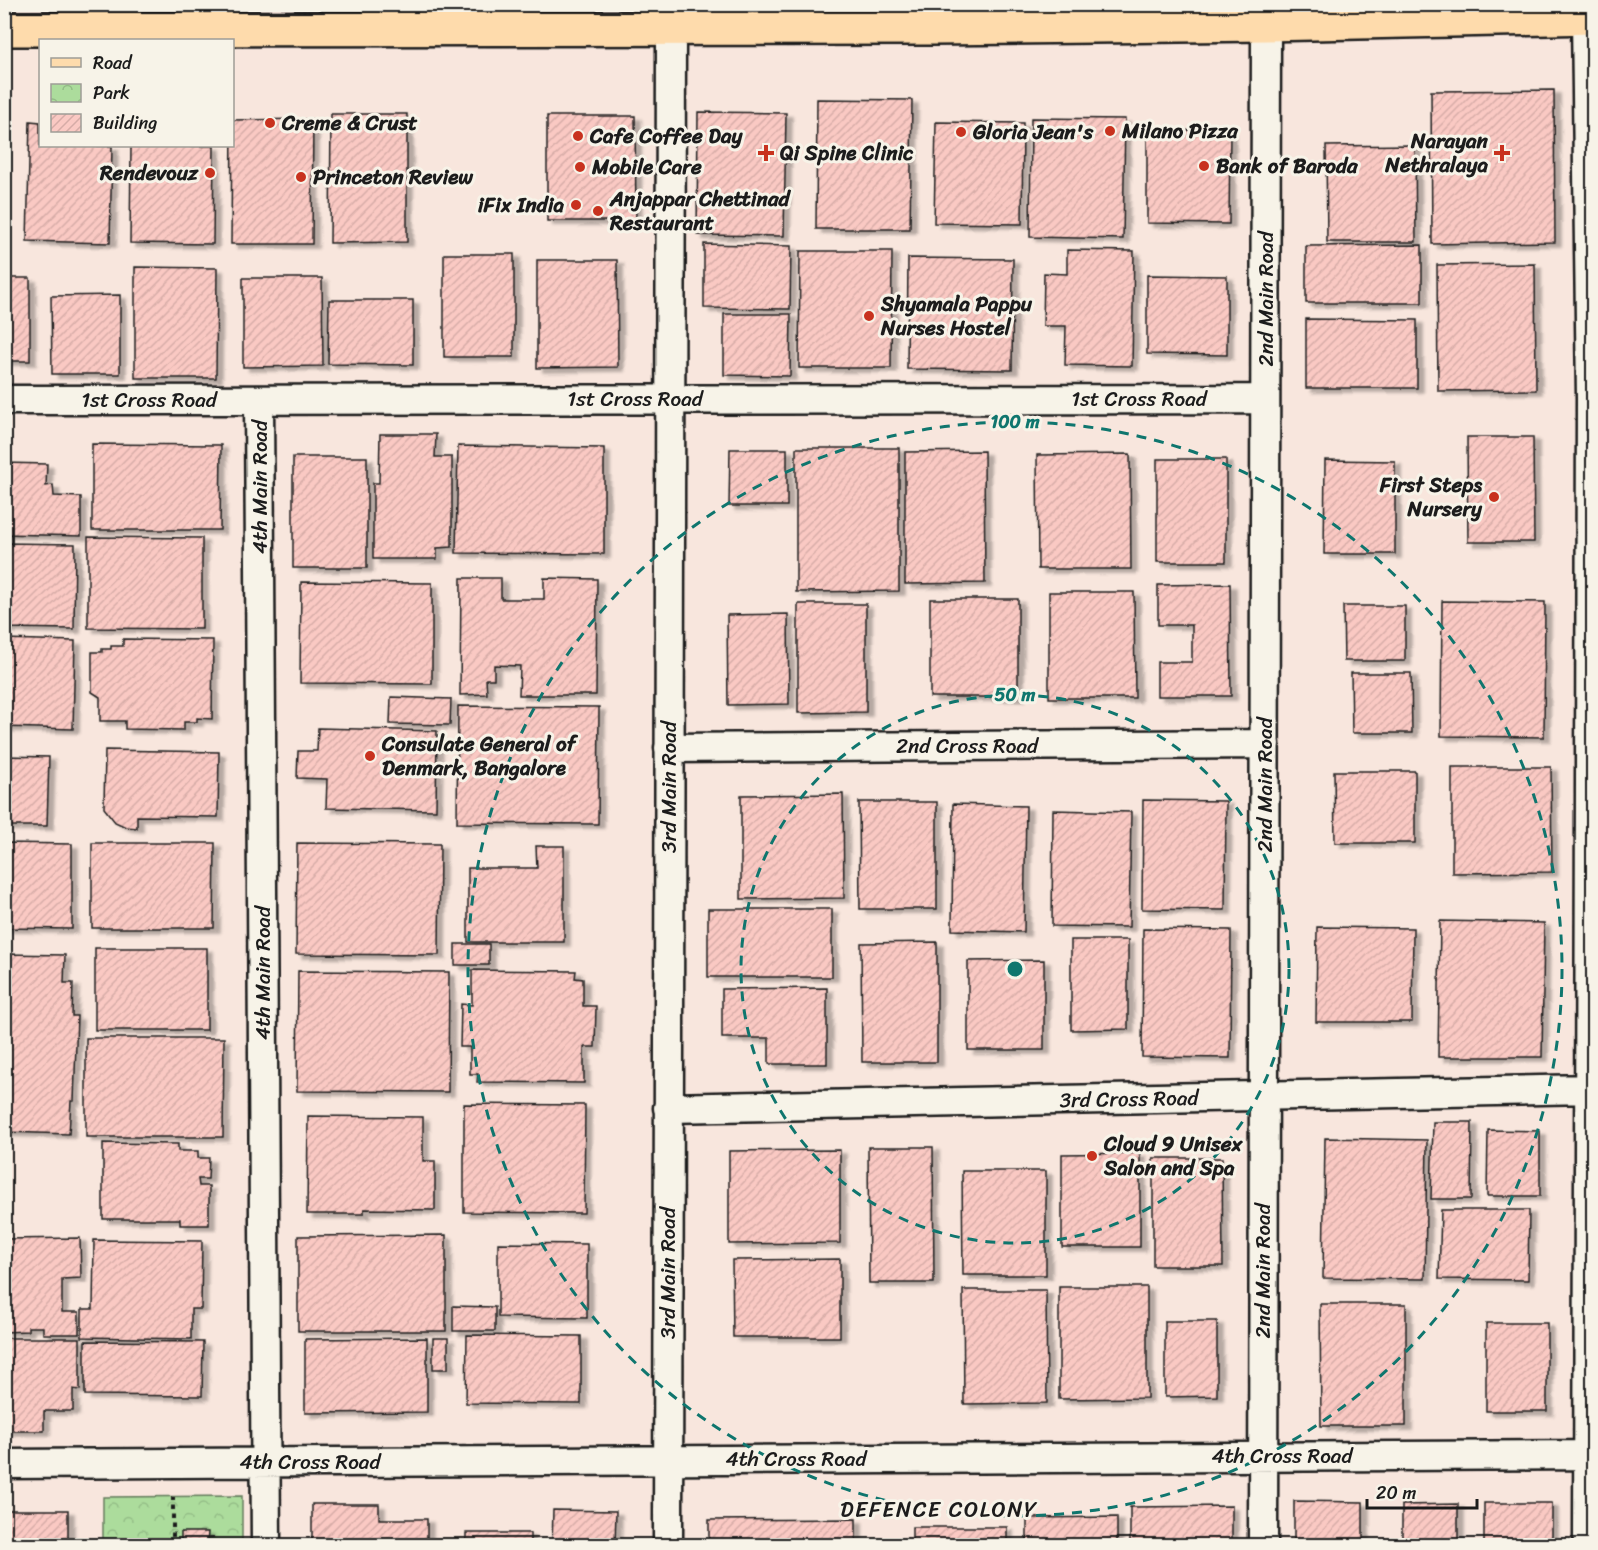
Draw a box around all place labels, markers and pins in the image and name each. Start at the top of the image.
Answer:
place label: Creme & Crust [281,104,418,142]
place label: Milano Pizza [1121,112,1239,150]
place label: Gloria Jean's [972,113,1094,151]
marker: Creme & Crust [263,116,277,130]
place label: Cafe Coffee Day [589,117,743,155]
place label: Narayan Nethralaya [1384,122,1489,184]
marker: Milano Pizza [1103,124,1117,138]
marker: Gloria Jean's [954,125,968,139]
marker: Cafe Coffee Day [571,129,585,143]
place label: Qi Spine Clinic [780,134,914,172]
marker: Qi Spine Clinic [757,144,775,162]
marker: Narayan Nethralaya [1493,144,1511,162]
place label: Bank of Baroda [1216,147,1359,185]
place label: Mobile Care [591,148,702,186]
place label: Rendevouz [99,154,199,192]
place label: Princeton Review [313,158,474,196]
marker: Bank of Baroda [1197,159,1211,173]
marker: Mobile Care [573,160,587,174]
marker: Rendevouz [203,166,217,180]
marker: Princeton Review [294,170,308,184]
place label: Anjappar Chettinad Restaurant [609,180,791,242]
place label: iFix India [478,186,564,224]
marker: iFix India [569,198,583,212]
marker: Anjappar Chettinad Restaurant [591,204,605,218]
place label: Shyamala Pappu Nurses Hostel [880,285,1033,347]
marker: Shyamala Pappu Nurses Hostel [862,309,876,323]
place label: First Steps Nursery [1379,466,1483,528]
marker: First Steps Nursery [1487,490,1501,504]
place label: Consulate General of Denmark, Bangalore [381,725,579,787]
marker: Consulate General of Denmark, Bangalore [363,749,377,763]
centre of rings [1005,959,1025,979]
place label: Cloud 9 Unisex Salon and Spa [1103,1125,1243,1187]
marker: Cloud 9 Unisex Salon and Spa [1085,1149,1099,1163]

